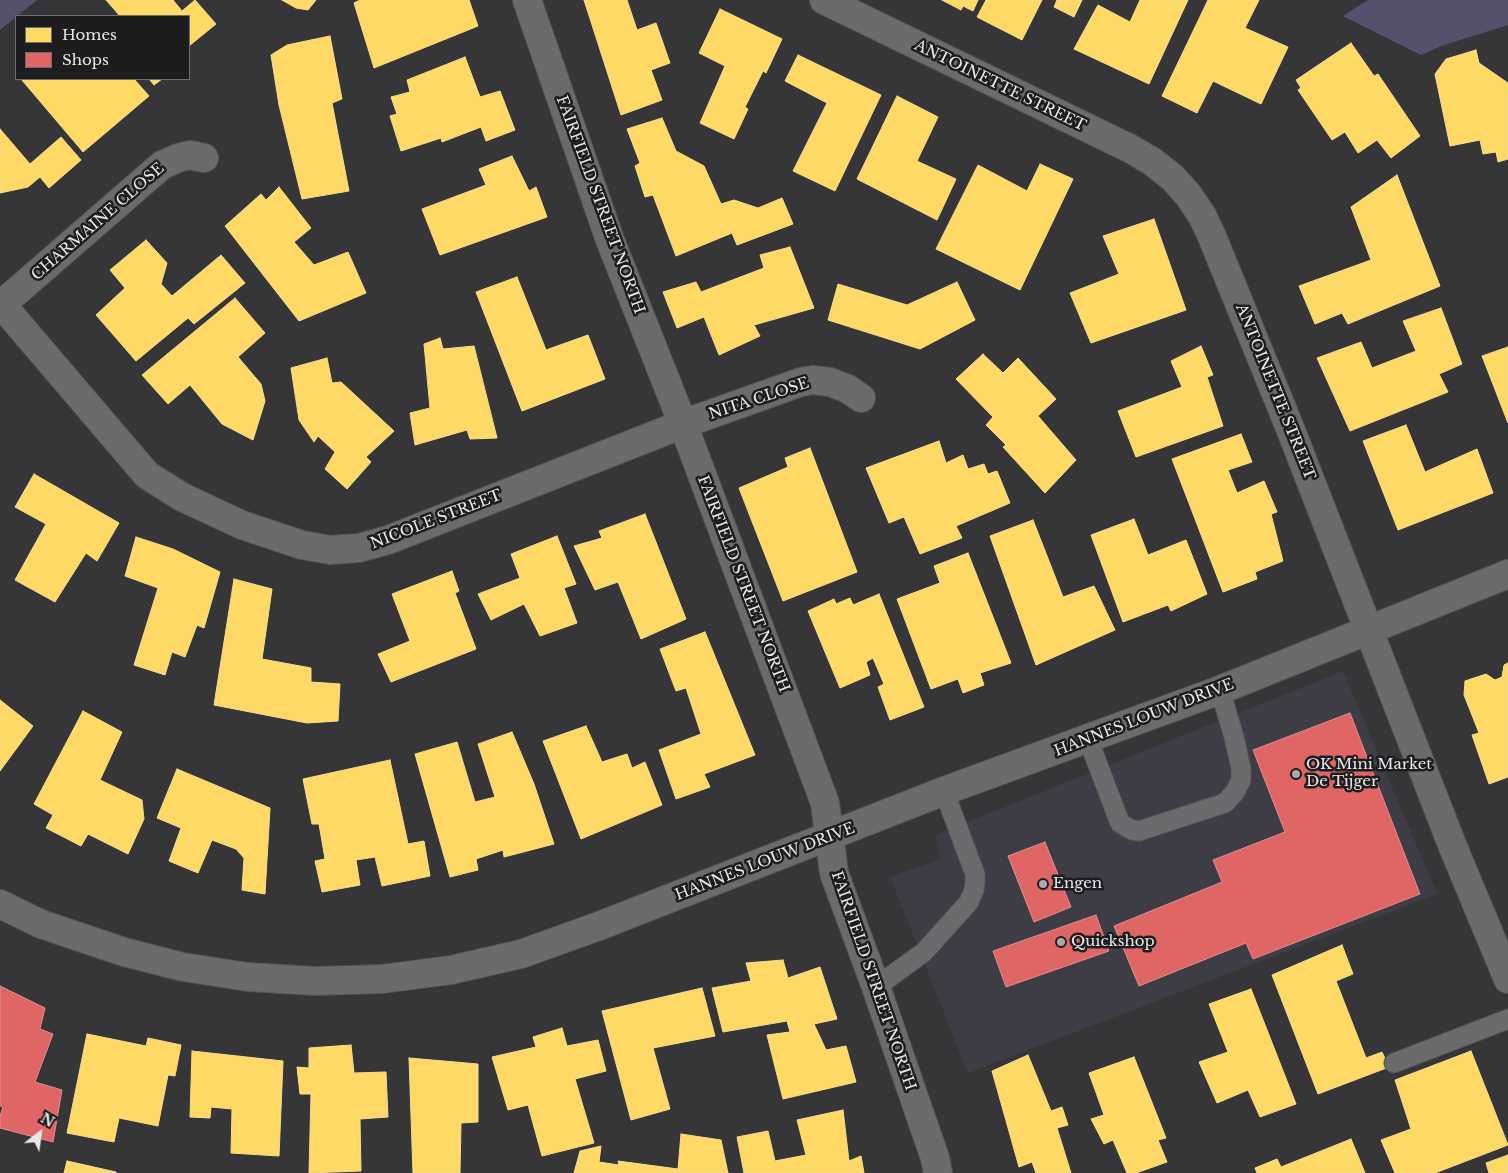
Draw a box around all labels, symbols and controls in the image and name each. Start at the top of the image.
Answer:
legend [15,15,190,80]
text: Homes [62,25,117,44]
street label: ANTOINETTE STREET [911,37,1089,135]
text: Shops [62,50,109,69]
street label: FAIRFIELD STREET NORTH [552,94,648,316]
street label: CHARMAINE CLOSE [28,160,168,284]
street label: ANTOINETTE STREET [1231,301,1319,483]
street label: NITA CLOSE [707,374,811,424]
street label: FAIRFIELD STREET NORTH [693,473,793,695]
street label: NICOLE STREET [368,487,504,553]
street label: HANNES LOUW DRIVE [1052,675,1236,761]
place label: OK Mini Market De Tijger [1306,756,1432,791]
marker: OK Mini Market De Tijger [1290,768,1302,780]
street label: HANNES LOUW DRIVE [673,819,857,905]
street label: FAIRFIELD STREET NORTH [827,869,919,1093]
place label: Engen [1053,875,1102,893]
marker: Engen [1037,878,1049,890]
place label: Quickshop [1071,933,1155,951]
marker: Quickshop [1055,936,1067,948]
north arrow [15,1108,65,1158]
text: N [37,1109,58,1131]

